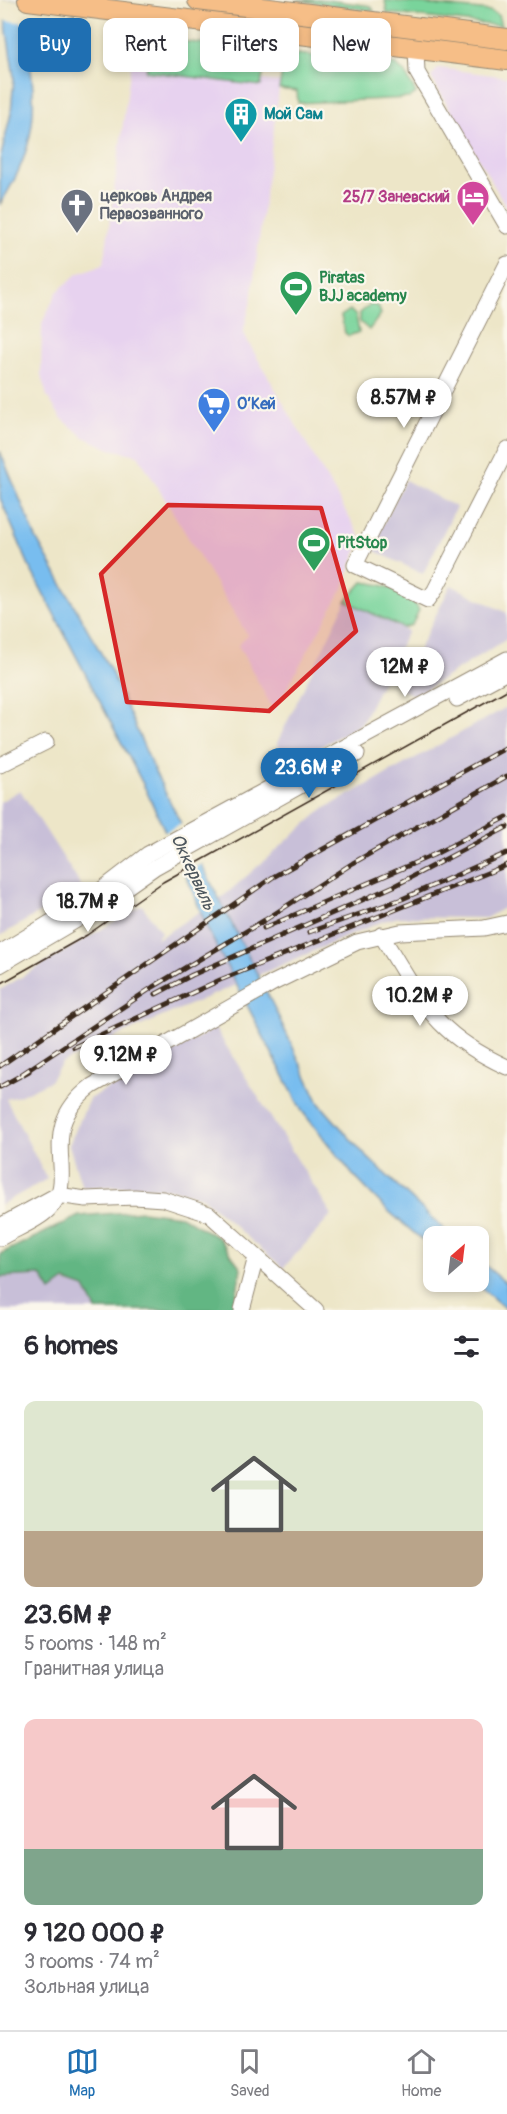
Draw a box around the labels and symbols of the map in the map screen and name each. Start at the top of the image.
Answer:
building icon: Мой Сам [223,96,259,143]
place label: Мой Сам [264,104,323,124]
hotel icon: 25/7 Заневский [455,179,491,226]
place label: церковь Андрея Первозванного [100,186,212,224]
church icon: церковь Андрея Первозванного [59,187,95,234]
place label: 25/7 Заневский [343,187,450,207]
place label: Piratas BJJ academy [319,268,407,306]
sports icon: Piratas BJJ academy [278,269,314,316]
pin: 8.57M ₽ [349,378,459,429]
supermarket icon: О’Кей [196,386,232,433]
place label: О’Кей [237,394,276,414]
sports icon: PitStop [296,525,332,572]
place label: PitStop [337,533,388,553]
pin: 12M ₽ [363,647,447,698]
pin: 23.6M ₽ [254,748,364,799]
water label: Оккервиль [165,830,221,915]
pin: 18.7M ₽ [33,882,143,933]
pin: 10.2M ₽ [365,976,475,1027]
pin: 9.12M ₽ [71,1035,181,1086]
north arrow [423,1226,489,1292]

